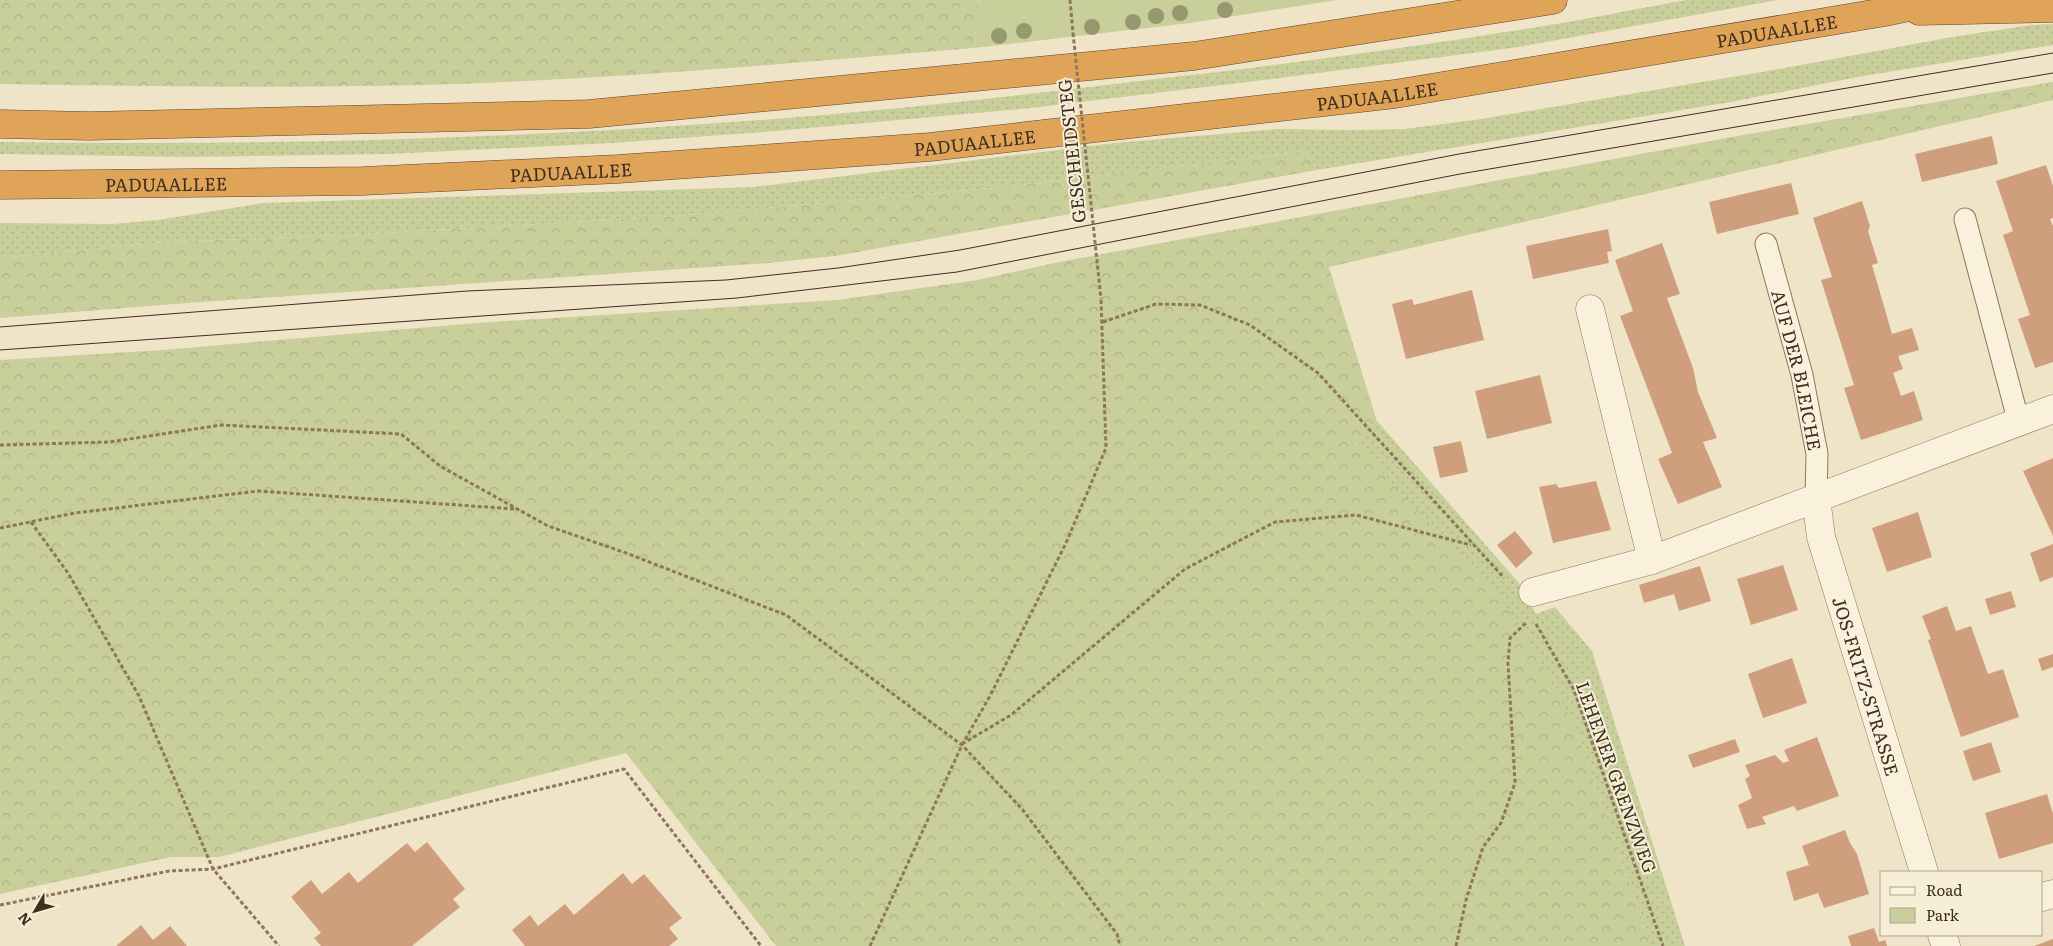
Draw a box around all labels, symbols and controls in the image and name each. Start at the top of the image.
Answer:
street label: PADUAALLEE [1714,7,1839,54]
street label: PADUAALLEE [1315,74,1440,116]
street label: GESCHEIDSTEG [1050,78,1092,224]
street label: PADUAALLEE [913,122,1037,162]
street label: PADUAALLEE [509,155,633,188]
street label: PADUAALLEE [105,169,227,197]
street label: AUF DER BLEICHE [1766,286,1830,453]
street label: JOS-FRITZ-STRASSE [1826,593,1907,779]
street label: LEHENER GRENZWEG [1570,677,1664,877]
legend [1880,871,2043,936]
text: Road [1926,878,1962,901]
north arrow [10,886,60,936]
text: Park [1926,903,1960,926]
text: N [12,909,35,930]

